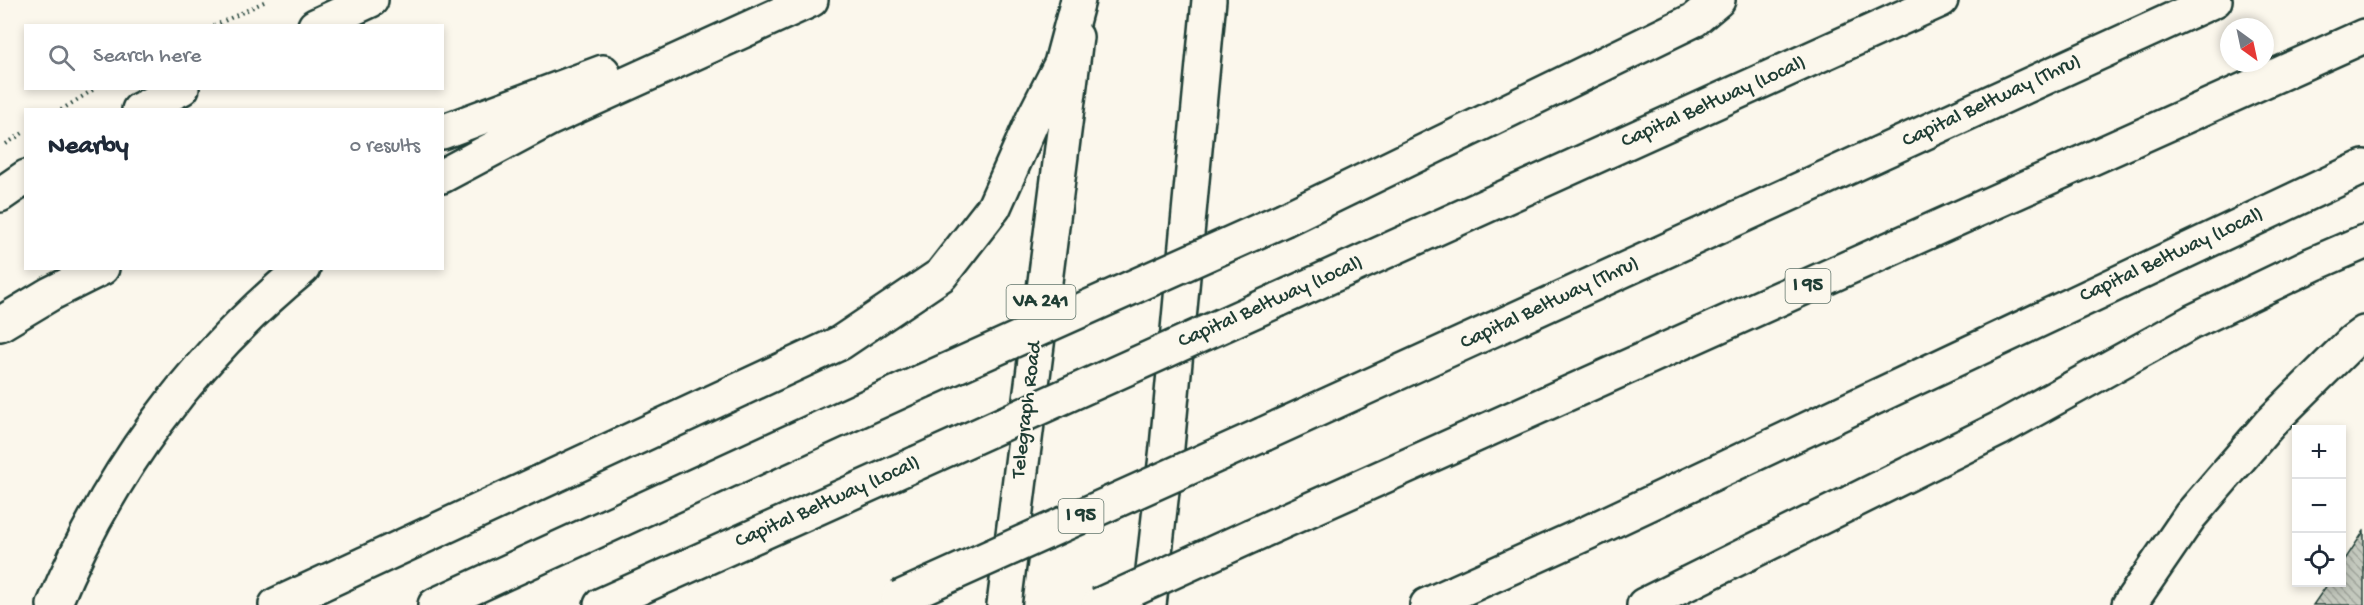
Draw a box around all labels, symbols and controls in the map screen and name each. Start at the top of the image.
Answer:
north arrow [2220,18,2274,72]
search box [24,24,444,90]
icon: search [45,41,78,74]
text: Search here [93,44,201,70]
street label: Capital Beltway (Thru) [1899,50,2085,154]
street label: Capital Beltway (Local) [1618,51,1810,155]
text: Nearby [48,132,129,163]
text: 0 results [350,136,420,159]
street label: Capital Beltway (Local) [2076,202,2268,310]
street label: Capital Beltway (Local) [1175,251,1367,355]
street label: Capital Beltway (Thru) [1457,252,1643,356]
road number: I 95 [1786,269,1830,303]
road number: VA 241 [1006,285,1076,319]
street label: Telegraph Road [1007,338,1049,481]
map controls [2292,425,2346,587]
button: + [2292,425,2346,479]
street label: Capital Beltway (Local) [732,451,924,555]
button: − [2292,479,2346,533]
road number: I 95 [1058,499,1104,533]
button: locate [2292,533,2346,587]

